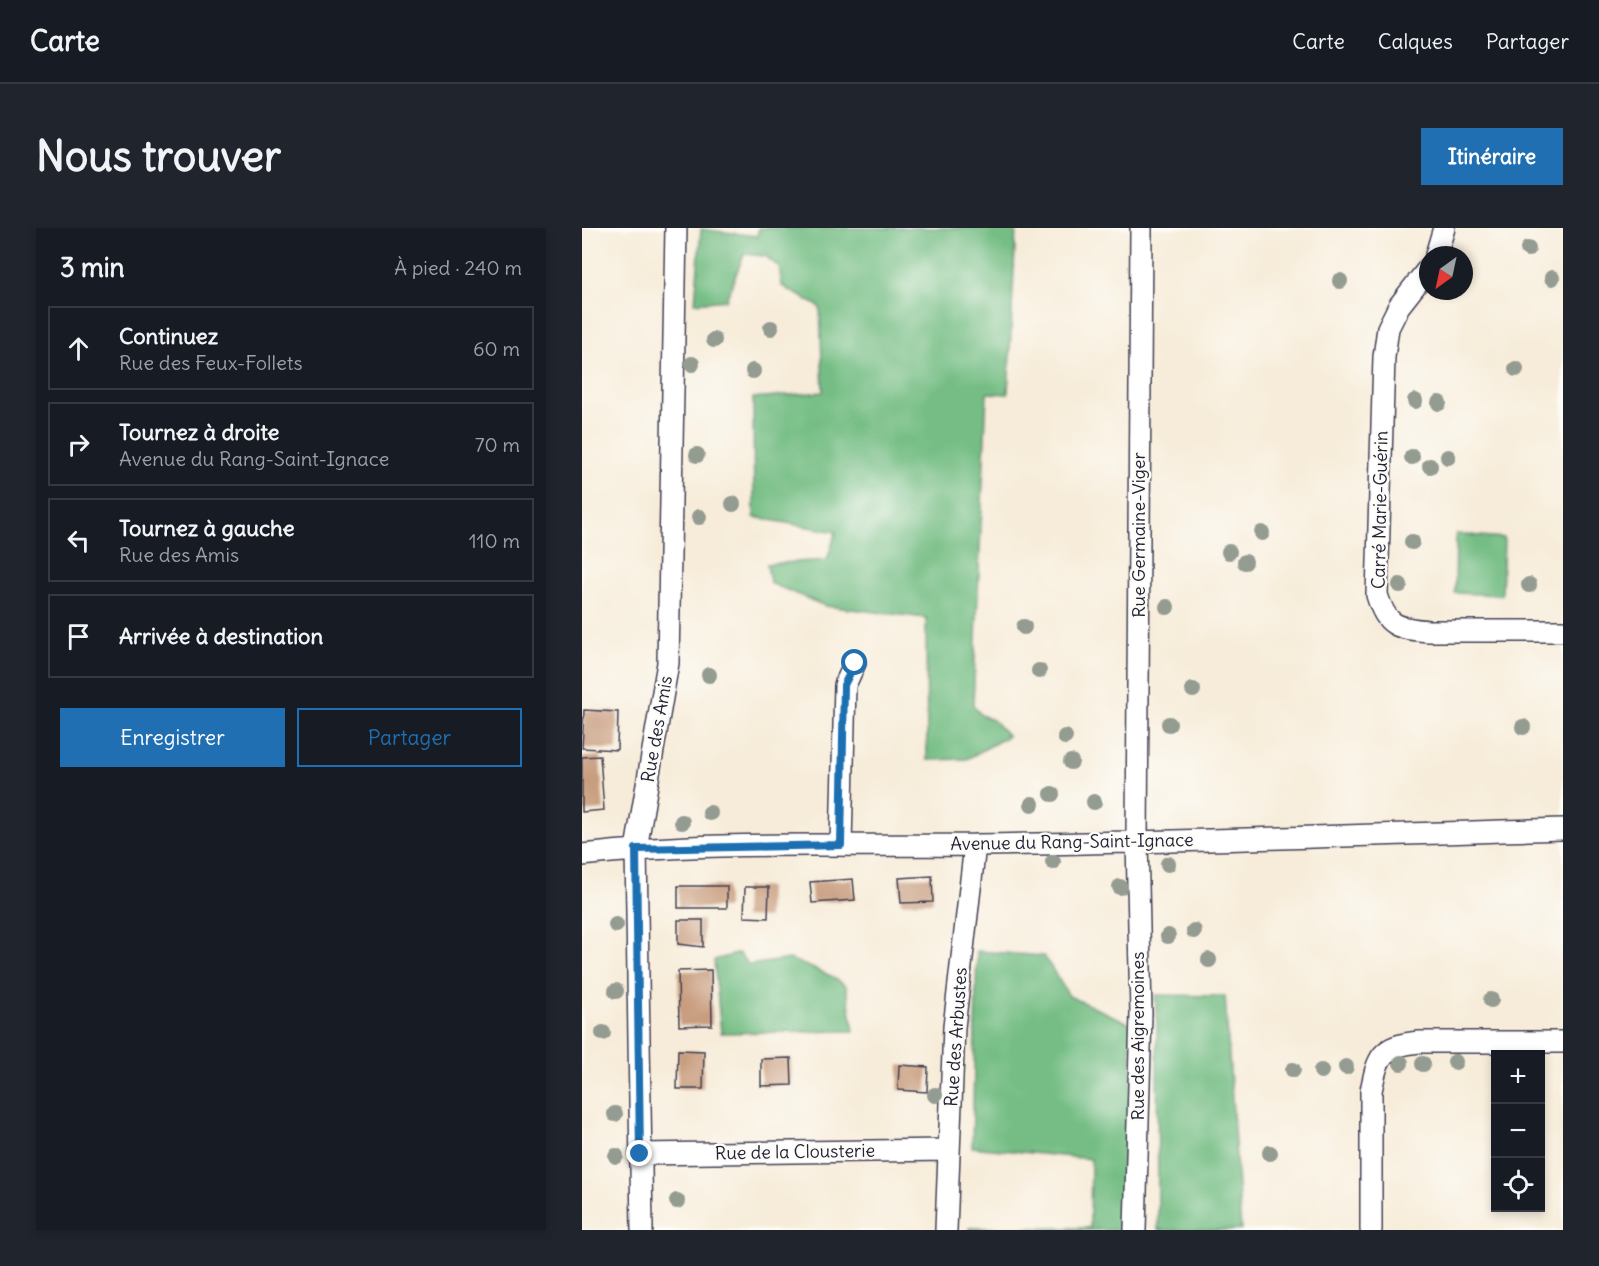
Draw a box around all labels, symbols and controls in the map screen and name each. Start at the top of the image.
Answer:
text: Carte [30,23,100,59]
text: Carte [1292,28,1345,55]
text: Calques [1378,28,1453,55]
text: Partager [1486,28,1569,55]
button: Itinéraire [1421,128,1563,185]
text: Nous trouver [36,130,281,182]
north arrow [1419,246,1473,300]
text: 3 min [60,251,125,284]
text: À pied · 240 m [394,255,522,280]
text: Continuez [119,322,218,350]
icon: ahead [62,332,95,365]
text: 60 m [473,336,520,361]
text: Rue des Feux-Follets [119,350,303,375]
text: Tournez à droite [119,418,279,446]
icon: right [62,428,95,461]
street label: Carré Marie-Guérin [1367,431,1392,589]
text: 70 m [475,432,520,457]
text: Avenue du Rang-Saint-Ignace [119,446,389,471]
street label: Rue Germaine-Viger [1127,452,1150,618]
text: Tournez à gauche [119,514,295,542]
icon: left [62,524,95,557]
text: 110 m [469,528,520,553]
text: Rue des Amis [119,542,239,567]
icon: arrive [62,620,95,653]
text: Arrivée à destination [119,622,323,650]
route start [841,649,867,675]
street label: Rue des Amis [636,674,677,784]
button: Enregistrer [60,708,285,767]
button: Partager [297,708,522,767]
street label: Avenue du Rang-Saint-Ignace [950,828,1194,855]
street label: Rue des Aigremoines [1126,952,1149,1120]
street label: Rue des Arbustes [939,966,972,1107]
map controls [1491,1050,1545,1212]
button: + [1491,1050,1545,1104]
button: − [1491,1104,1545,1158]
street label: Rue de la Clousterie [715,1139,875,1164]
route end [626,1140,652,1166]
button: locate [1491,1158,1545,1212]

